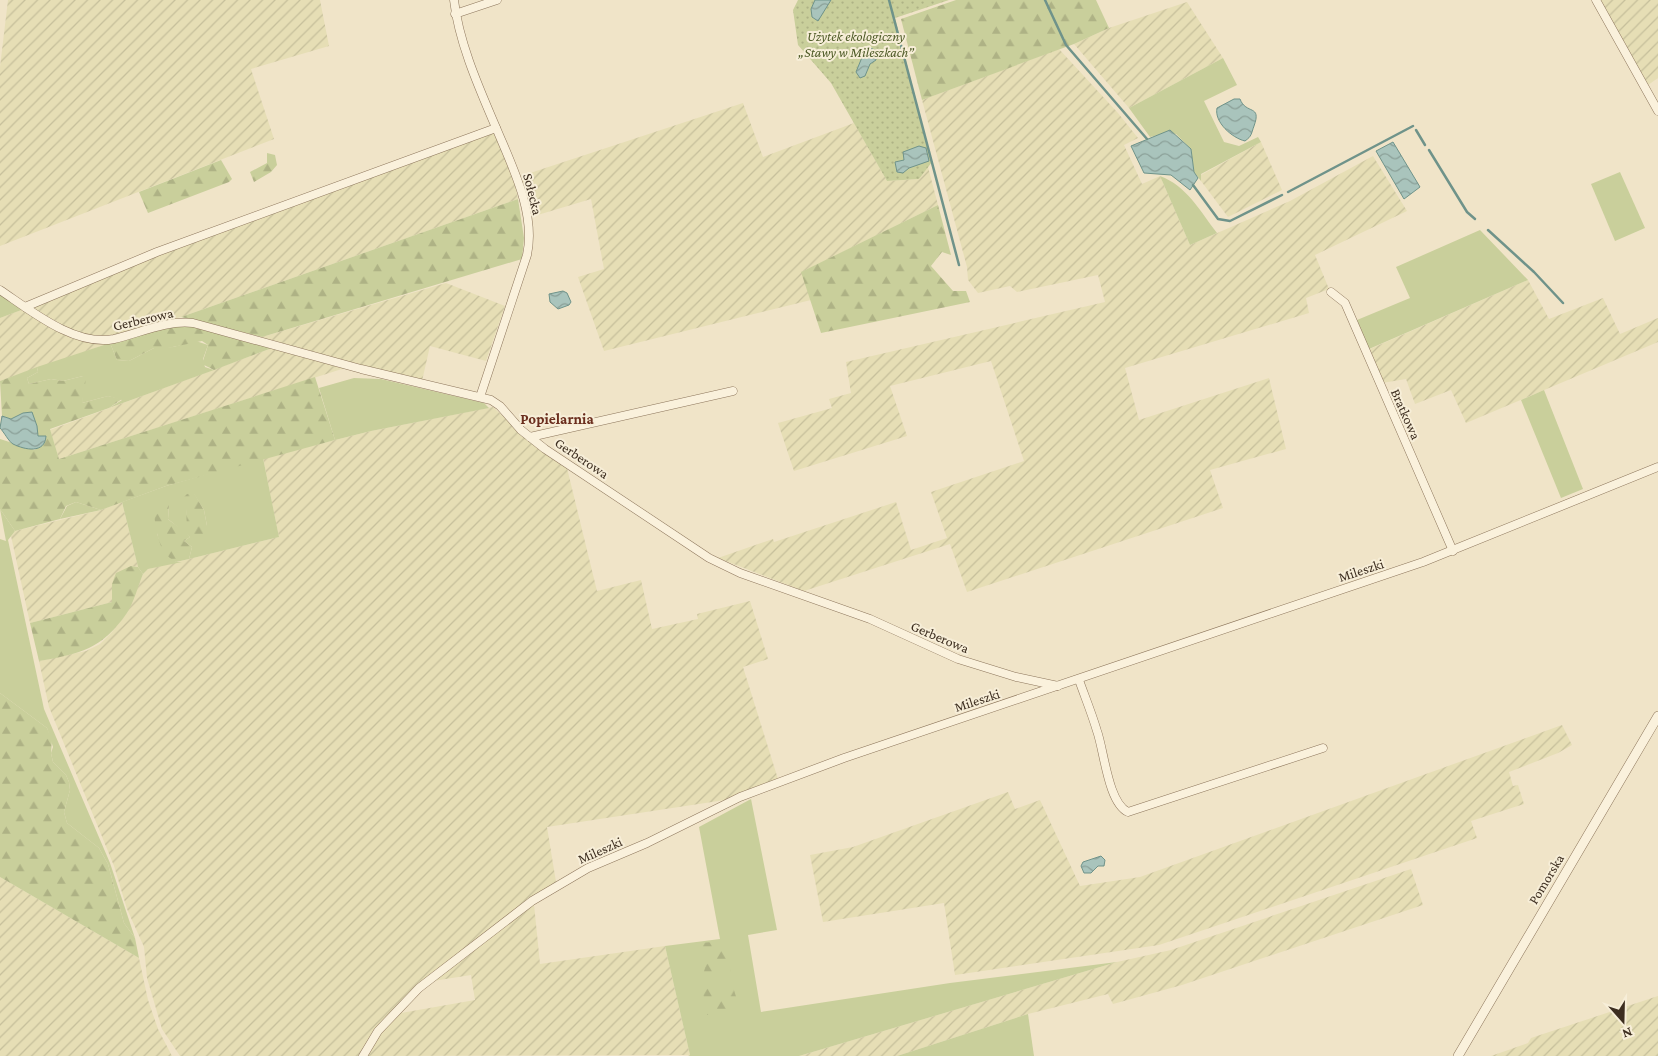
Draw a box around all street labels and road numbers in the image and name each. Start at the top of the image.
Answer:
street label: Sołecka [520,172,546,217]
street label: Gerberowa [111,304,175,334]
street label: Bratkowa [1388,386,1424,442]
street label: Gerberowa [552,434,612,482]
street label: Mileszki [1336,555,1386,585]
street label: Gerberowa [909,618,972,657]
street label: Mileszki [952,685,1002,715]
street label: Mileszki [575,833,625,867]
street label: Pomorska [1525,851,1567,907]

